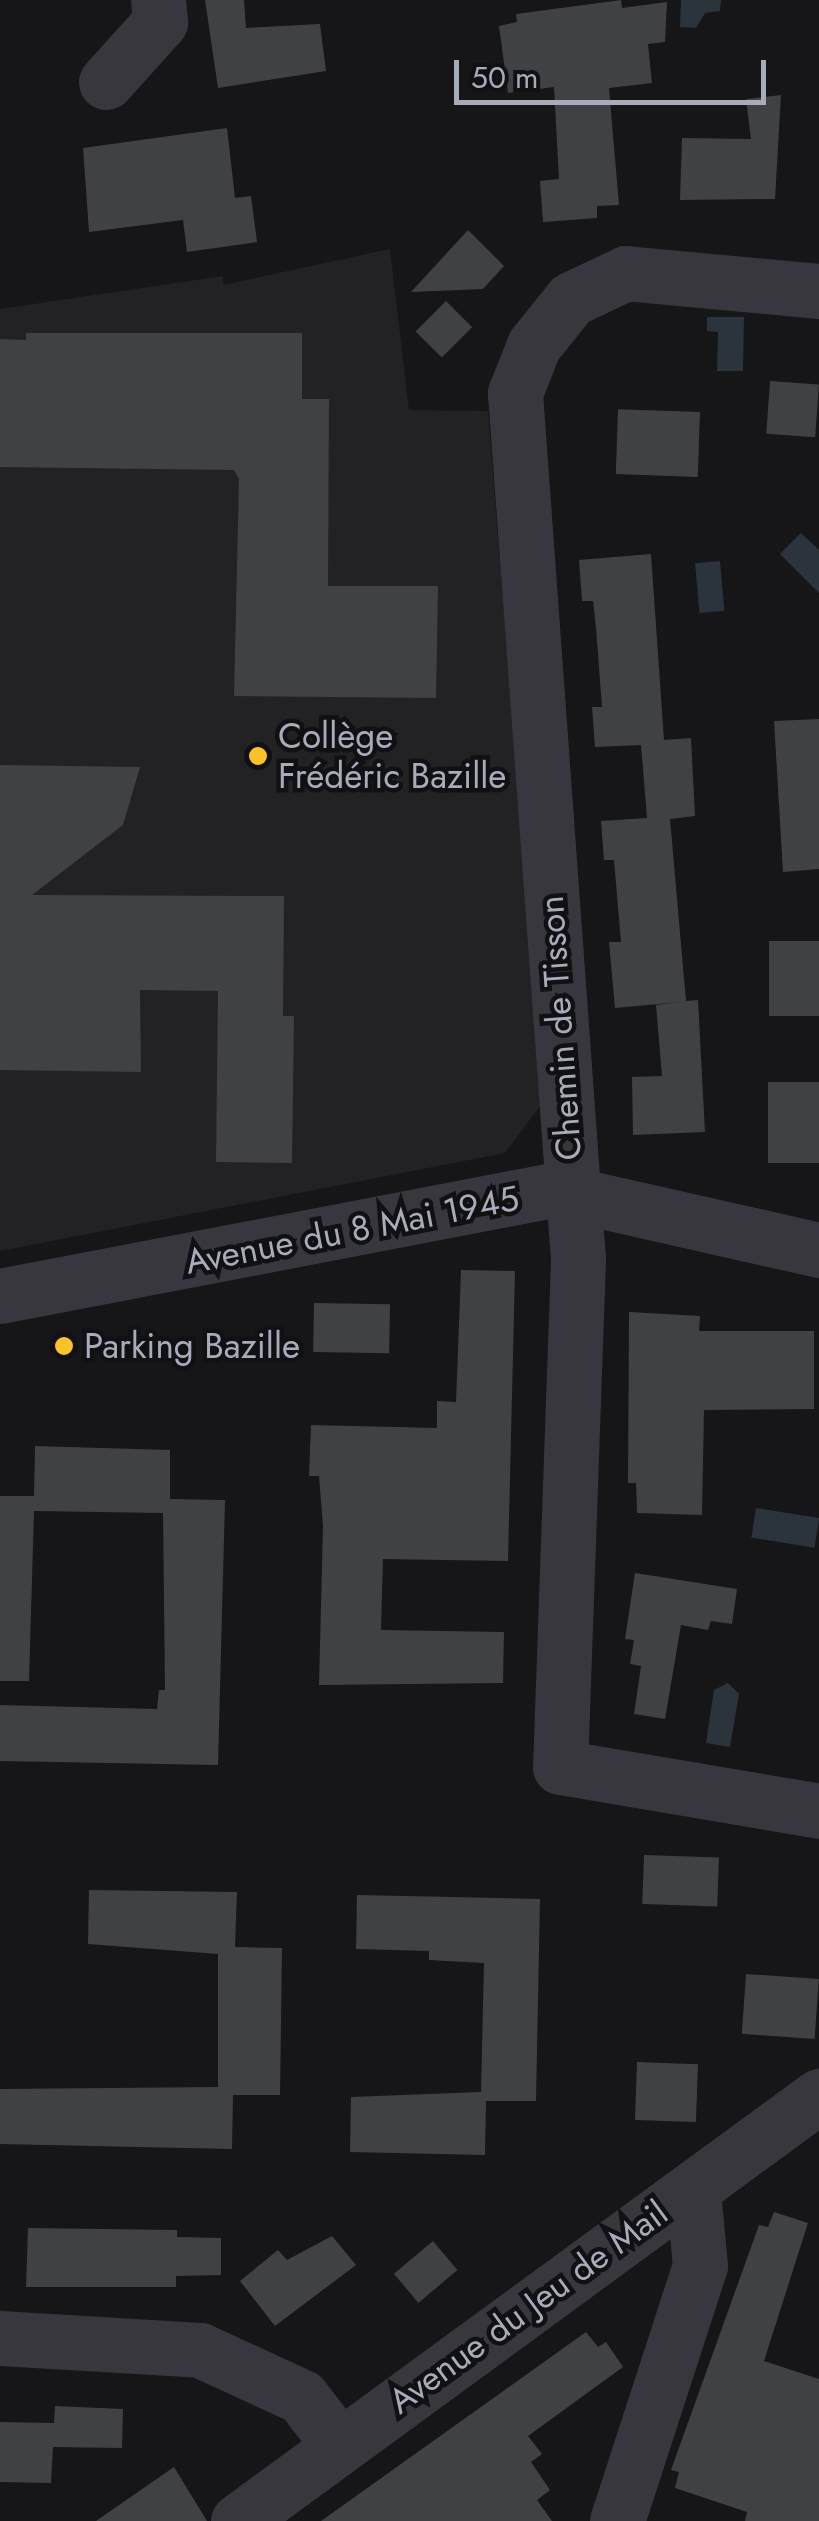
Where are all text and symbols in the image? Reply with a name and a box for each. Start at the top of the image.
scale bar [459,40,772,102]
text: 50 m [471,56,538,99]
place label: Collège Frédéric Bazille [278,715,506,797]
marker: Collège Frédéric Bazille [247,745,269,767]
street label: Chemin de Tisson [530,894,590,1162]
street label: Avenue du 8 Mai 1945 [182,1177,522,1283]
place label: Parking Bazille [84,1325,300,1367]
marker: Parking Bazille [53,1335,75,1357]
street label: Avenue du Jeu de Mail [380,2192,676,2422]

